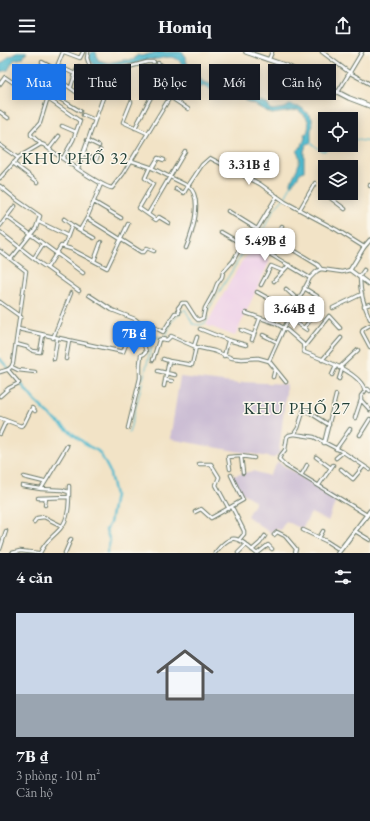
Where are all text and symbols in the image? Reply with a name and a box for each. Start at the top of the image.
icon: menu [16,15,38,37]
text: Homiq [158,15,212,38]
icon: share [332,15,354,37]
chip: Mua [12,64,66,100]
chip: Thuê [74,64,131,100]
chip: Bộ lọc [139,64,201,100]
chip: Mới [209,64,260,100]
chip: Căn hộ [268,64,336,100]
map controls [318,112,358,200]
button: locate [318,112,358,152]
district label: KHU PHỐ 32 [21,147,129,169]
pin: 3.31B ₫ [212,152,286,186]
text: 3.31B ₫ [228,156,270,173]
button: layers [318,160,358,200]
pin: 5.49B ₫ [228,228,302,262]
text: 5.49B ₫ [244,232,286,249]
pin: 3.64B ₫ [257,296,331,330]
text: 3.64B ₫ [273,300,315,317]
pin: 7B ₫ [110,321,158,355]
text: 7B ₫ [122,325,146,342]
district label: KHU PHỐ 27 [243,397,351,419]
text: 4 căn [16,566,53,588]
icon: filters [332,566,354,588]
icon: home [149,639,221,711]
text: 7B ₫ [16,745,48,767]
text: 3 phòng · 101 m² [16,767,100,784]
text: Căn hộ [16,784,53,801]

